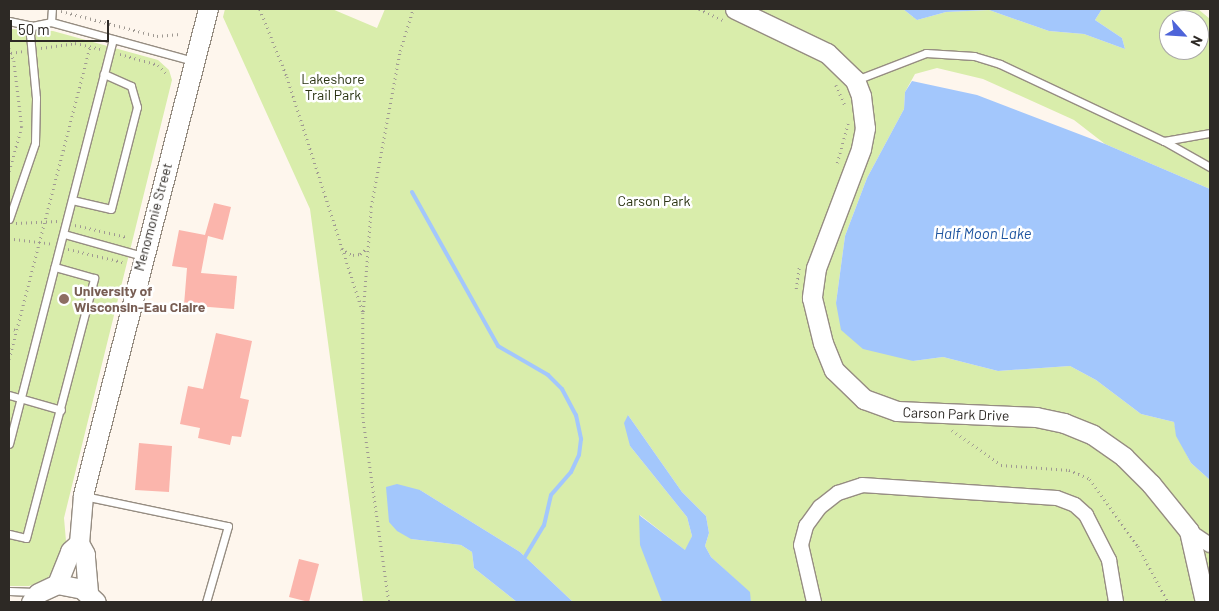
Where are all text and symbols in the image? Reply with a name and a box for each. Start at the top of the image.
scale bar [12,10,111,42]
north arrow [1159,10,1209,60]
text: 50 m [18,20,50,38]
text: N [1187,33,1207,49]
park label: Lakeshore Trail Park [301,71,365,104]
street label: Menomonie Street [130,161,176,273]
park label: Carson Park [618,193,690,209]
water label: Half Moon Lake [935,225,1031,243]
place label: University of Wisconsin-Eau Claire [74,283,205,316]
marker: University of Wisconsin-Eau Claire [58,293,70,305]
street label: Carson Park Drive [902,404,1010,424]

